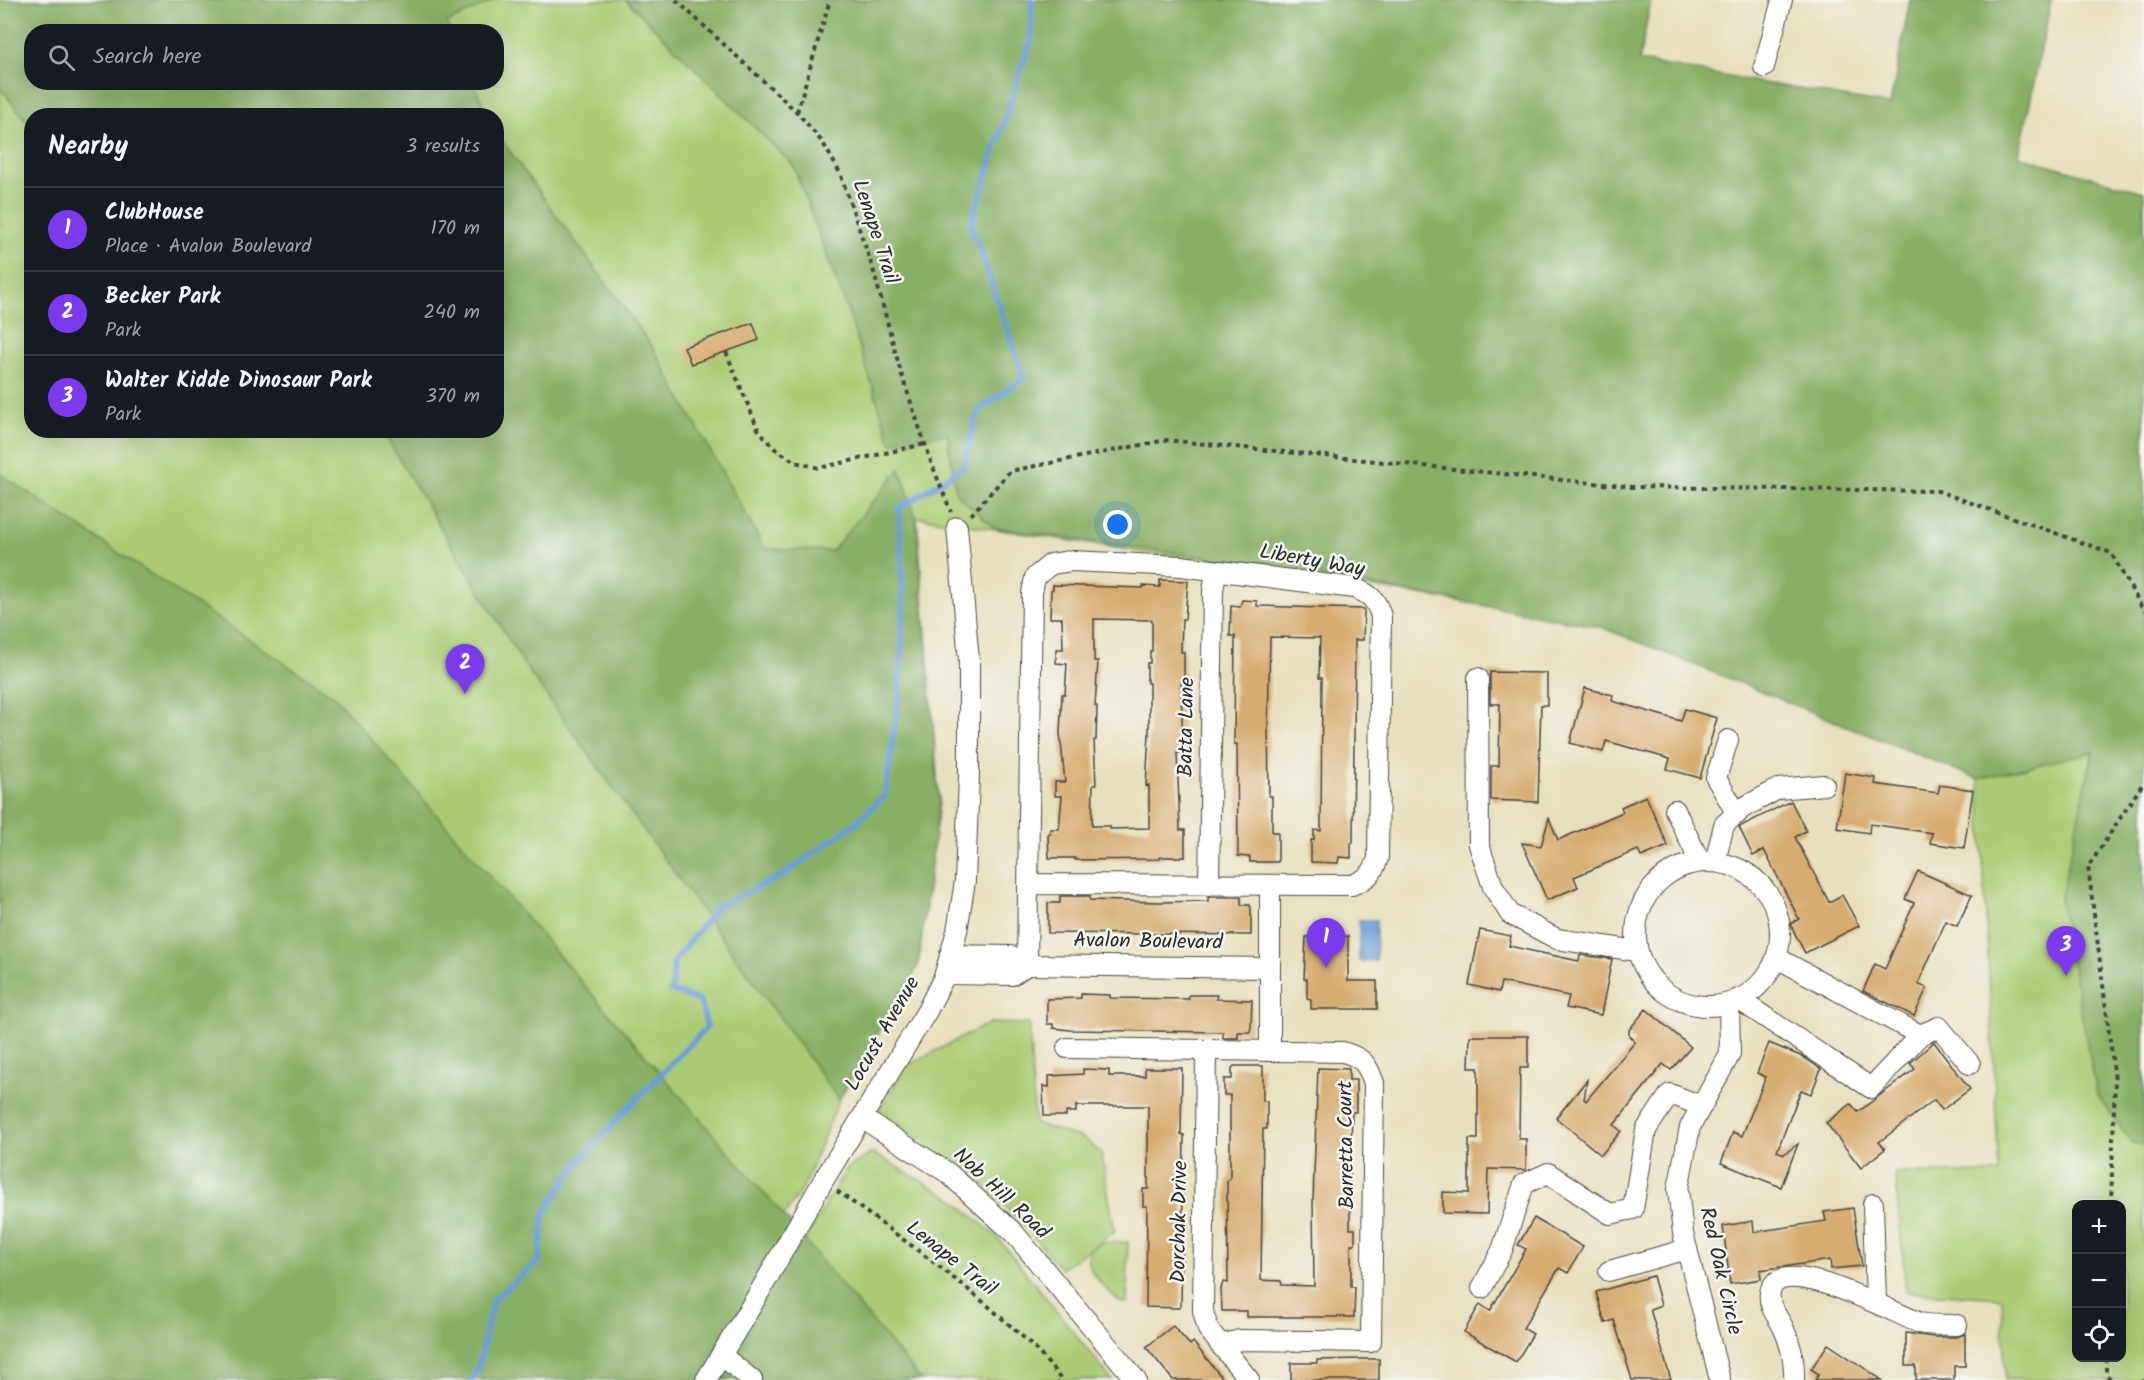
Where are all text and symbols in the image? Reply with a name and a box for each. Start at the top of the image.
search box [24,24,504,90]
text: Search here [93,40,201,75]
icon: search [45,41,78,74]
text: Nearby [48,126,128,168]
text: 3 results [406,131,480,163]
street label: Lenape Trail [843,176,907,288]
text: ClubHouse [105,196,204,231]
text: 1 [64,213,71,245]
text: 170 m [431,213,480,245]
text: Place · Avalon Boulevard [105,231,311,263]
text: Becker Park [105,280,220,315]
text: 2 [62,297,73,329]
text: 240 m [423,297,480,329]
text: Park [105,315,141,347]
text: Walter Kidde Dinosaur Park [105,364,372,399]
text: 3 [62,381,73,413]
text: 370 m [425,381,480,413]
text: Park [105,399,141,431]
your location [1103,510,1132,539]
street label: Liberty Way [1257,536,1367,587]
pin: 2 [446,644,484,694]
street label: Batta Lane [1170,676,1204,777]
pin: 1 [1306,918,1346,968]
street label: Avalon Boulevard [1073,924,1224,960]
pin: 3 [2046,926,2086,976]
street label: Locust Avenue [837,970,929,1098]
street label: Barretta Court [1329,1080,1365,1209]
street label: Nob Hill Road [945,1140,1058,1248]
street label: Dorchak Drive [1162,1160,1198,1284]
map controls [2072,1200,2126,1362]
button: + [2072,1200,2126,1254]
street label: Red Oak Circle [1689,1204,1751,1339]
street label: Lenape Trail [898,1213,1004,1305]
button: − [2072,1254,2126,1308]
button: locate [2072,1308,2126,1362]

